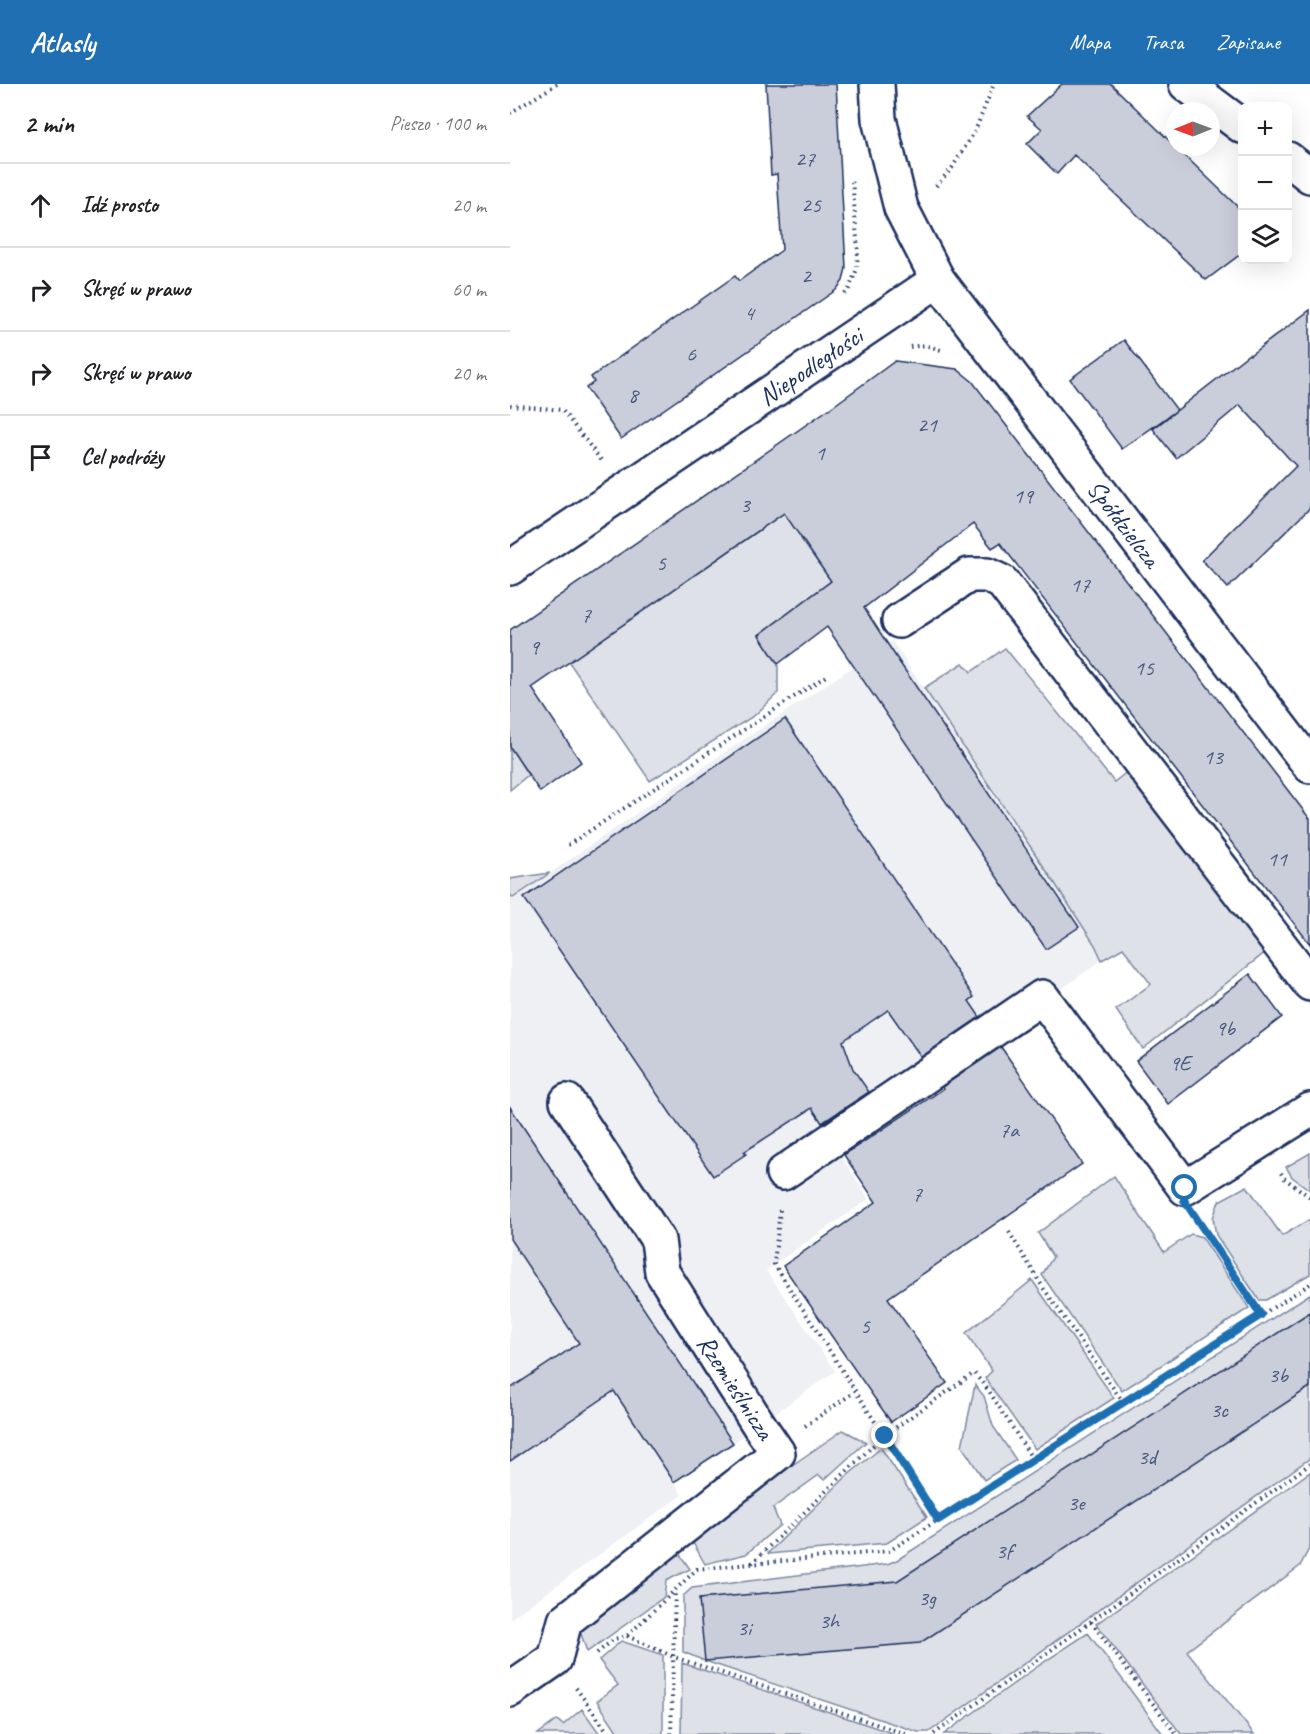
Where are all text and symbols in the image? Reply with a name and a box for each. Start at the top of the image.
text: Atlasly [30,25,95,60]
text: Mapa [1070,29,1110,55]
text: Trasa [1143,29,1183,55]
text: Zapisane [1216,29,1280,55]
north arrow [1166,102,1220,156]
map controls [1238,102,1292,264]
button: + [1238,102,1292,156]
text: 2 min [24,107,74,140]
text: Pieszo · 100 m [390,111,486,136]
house number: 27 [795,145,816,173]
button: − [1238,156,1292,210]
icon: ahead [24,189,57,222]
text: Idź prosto [81,191,158,219]
house number: 25 [801,191,822,219]
text: 20 m [452,193,486,218]
button: layers [1238,210,1292,264]
house number: 2 [801,262,813,290]
icon: right [24,273,57,306]
text: Skręć w prawo [81,275,190,303]
text: 60 m [452,277,486,302]
house number: 4 [744,299,756,327]
street label: Niepodległości [752,318,872,413]
house number: 6 [686,340,697,368]
icon: right [24,357,57,390]
text: Skręć w prawo [81,359,190,387]
text: 20 m [452,361,486,386]
house number: 8 [628,381,640,409]
house number: 21 [917,411,938,439]
house number: 1 [815,439,826,467]
icon: arrive [24,441,57,474]
text: Cel podróży [81,443,164,471]
street label: Spółdzielcza [1080,473,1169,576]
house number: 19 [1013,482,1035,510]
house number: 3 [740,491,752,519]
house number: 5 [656,549,667,577]
house number: 17 [1070,571,1091,599]
house number: 7 [581,601,592,629]
house number: 9 [529,633,541,661]
house number: 15 [1134,654,1155,682]
house number: 13 [1203,743,1225,771]
house number: 11 [1267,845,1288,873]
house number: 9b [1215,1014,1236,1042]
house number: 9E [1169,1049,1194,1077]
house number: 7a [999,1116,1020,1144]
route start [1171,1174,1197,1200]
house number: 7 [912,1180,923,1208]
house number: 5 [860,1312,871,1340]
street label: Rzemieślnicza [689,1329,783,1447]
house number: 3b [1268,1361,1289,1389]
house number: 3c [1210,1396,1229,1424]
route end [871,1422,897,1448]
house number: 3d [1138,1443,1160,1471]
house number: 3e [1067,1489,1086,1517]
house number: 3f [996,1537,1017,1565]
house number: 3g [918,1584,937,1612]
house number: 3h [819,1607,841,1635]
house number: 3i [737,1614,754,1642]

